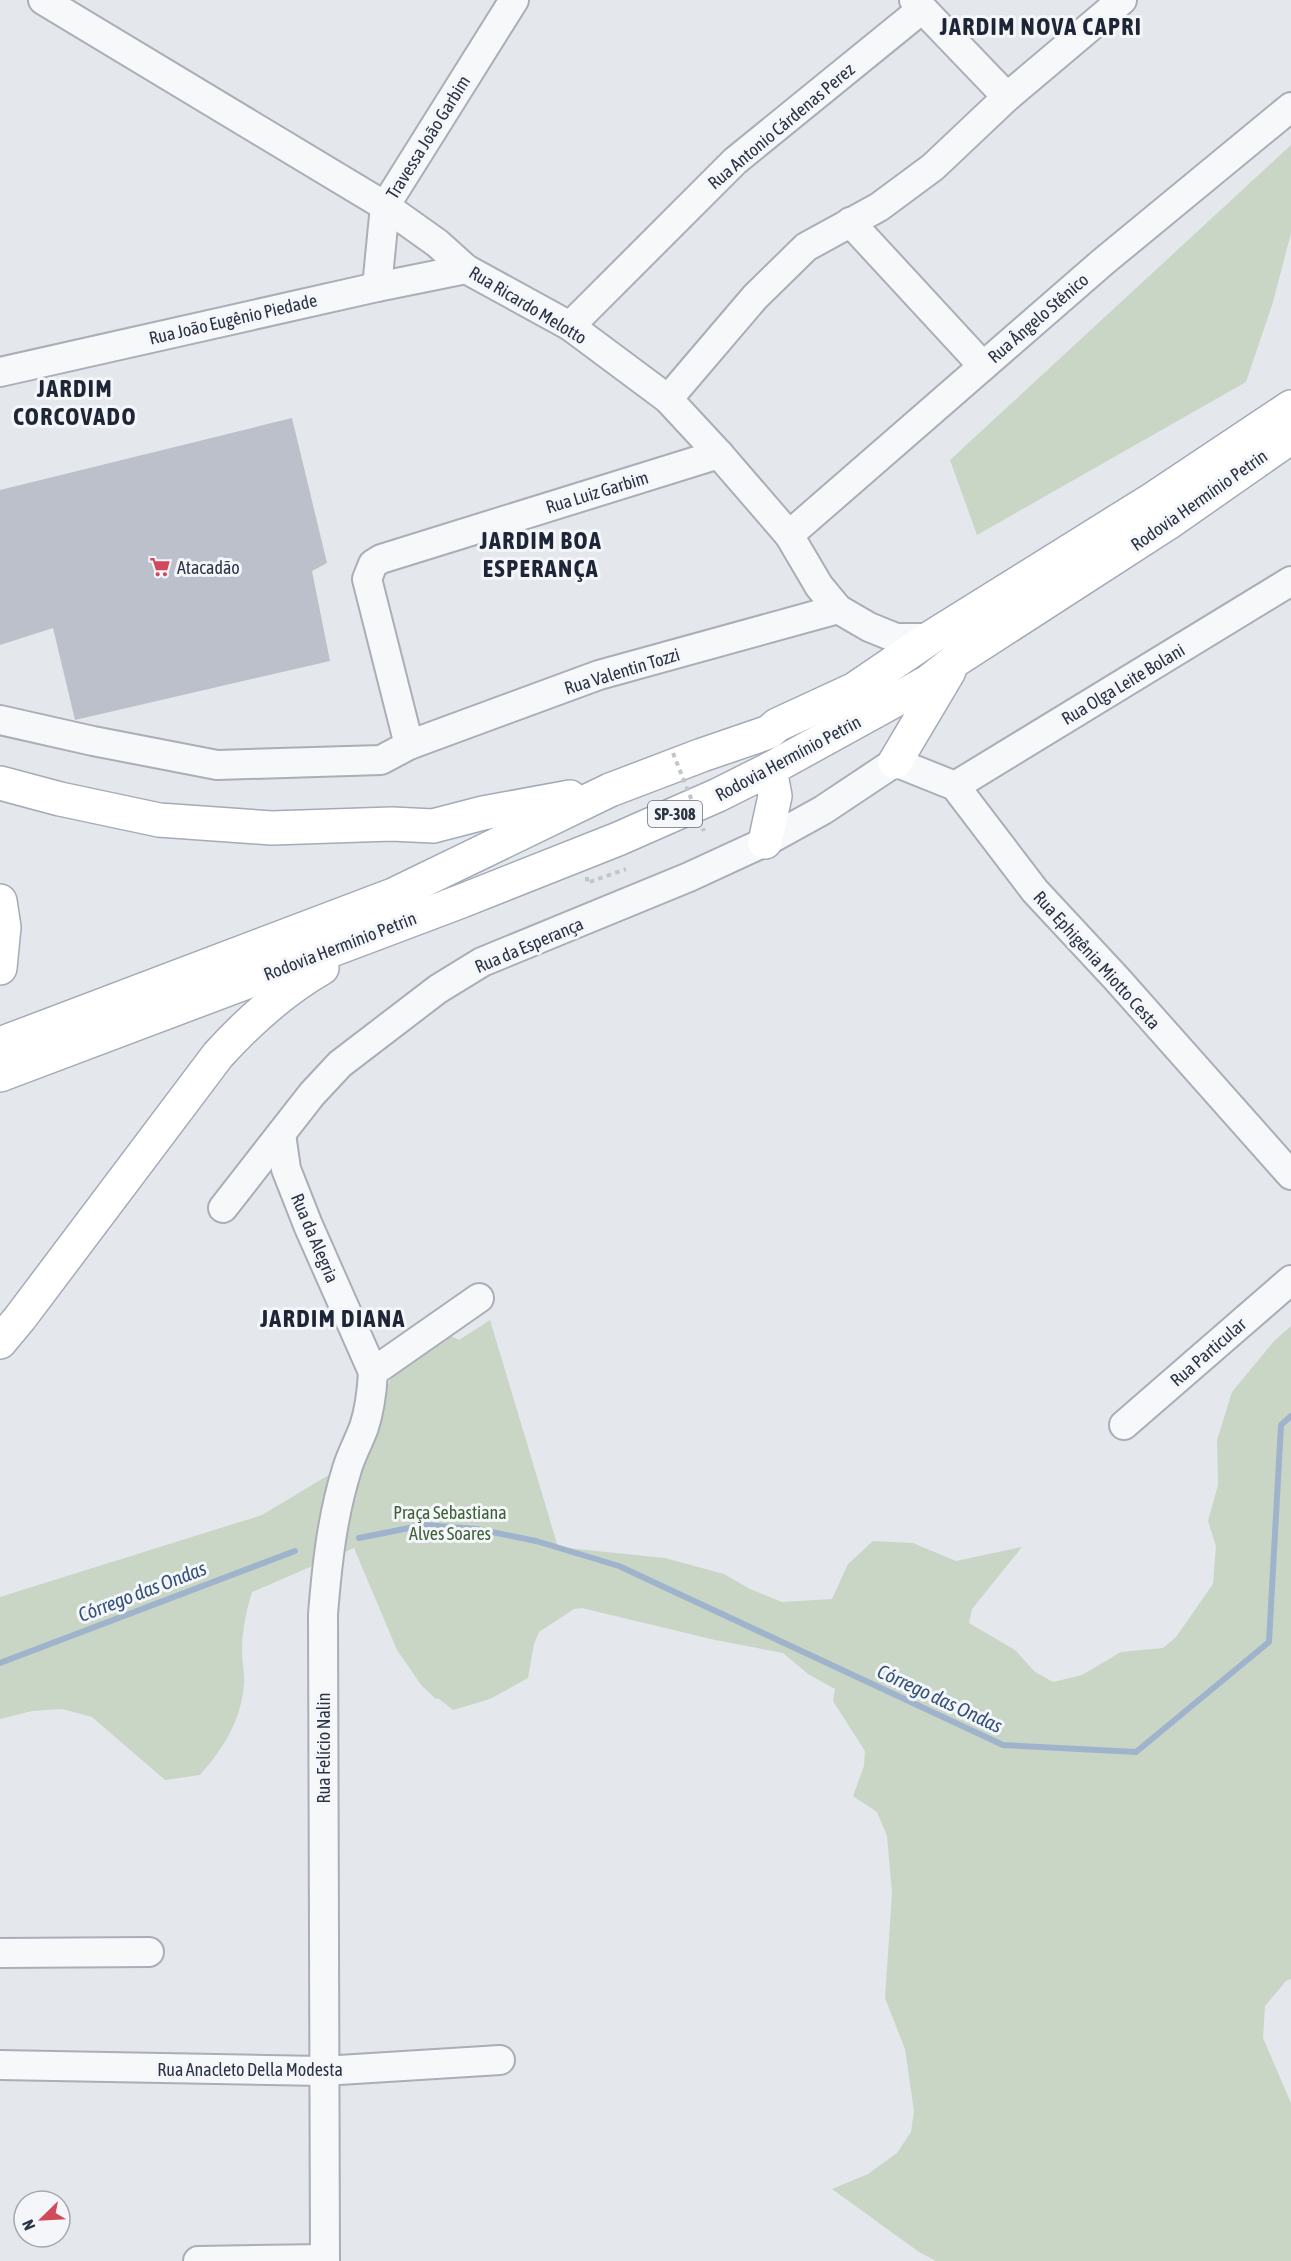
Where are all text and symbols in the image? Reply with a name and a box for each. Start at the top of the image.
district label: JARDIM NOVA CAPRI [939,13,1142,40]
street label: Rua Antonio Cárdenas Perez [704,58,859,193]
street label: Travessa João Garbim [382,71,474,203]
street label: Rua Ricardo Melotto [465,262,591,348]
street label: Rua Ângelo Stênico [984,269,1092,367]
street label: Rua João Eugênio Piedade [147,289,319,349]
district label: JARDIM CORCOVADO [13,375,137,430]
street label: Rodovia Hermínio Petrin [1127,445,1271,555]
street label: Rua Luiz Garbim [543,466,651,518]
district label: JARDIM BOA ESPERANÇA [479,527,602,582]
supermarket icon: Atacadão [148,555,172,579]
place label: Atacadão [177,557,240,578]
street label: Rua Olga Leite Bolani [1058,639,1188,729]
street label: Rua Valentin Tozzi [562,644,682,698]
street label: Rodovia Hermínio Petrin [712,711,864,805]
road number: SP-308 [648,801,702,827]
street label: Rua Ephigênia Miotto Cesta [1029,887,1165,1033]
street label: Rodovia Hermínio Petrin [261,907,419,985]
street label: Rua da Esperança [472,913,586,977]
street label: Rua da Alegria [287,1190,343,1286]
district label: JARDIM DIANA [259,1305,406,1332]
street label: Rua Particular [1166,1313,1251,1391]
park label: Praça Sebastiana Alves Soares [393,1502,507,1544]
water label: Córrego das Ondas [75,1556,209,1626]
water label: Córrego das Ondas [874,1659,1006,1737]
street label: Rua Felício Nalin [313,1693,334,1803]
street label: Rua Anacleto Della Modesta [157,2059,343,2080]
north arrow [12,2189,72,2249]
text: N [18,2217,38,2233]

